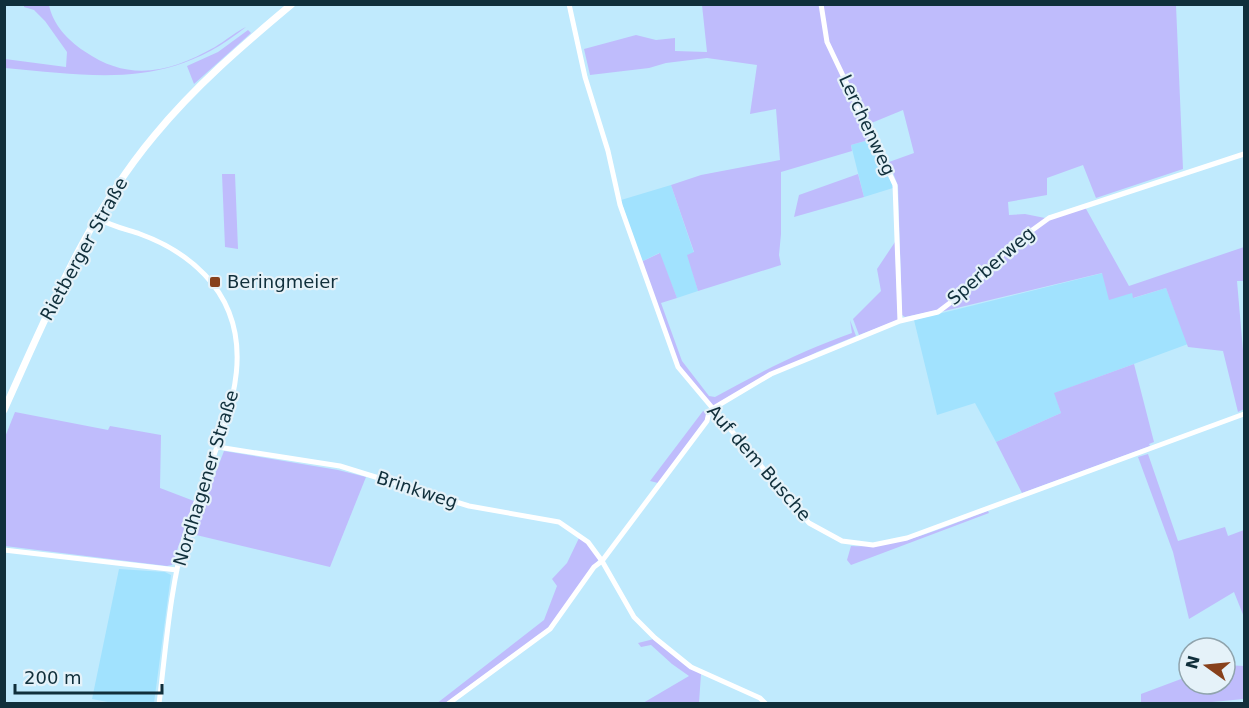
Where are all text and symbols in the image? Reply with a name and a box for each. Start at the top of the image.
street label: Lerchenweg [835,71,900,179]
street label: Rietberger Straße [36,174,132,324]
street label: Sperberweg [943,222,1038,309]
place label: Beringmeier [227,271,338,292]
marker: Beringmeier [208,275,222,289]
street label: Nordhagener Straße [169,387,242,568]
street label: Auf dem Busche [703,400,816,525]
street label: Brinkweg [374,467,460,512]
north arrow [1177,636,1237,696]
text: N [1182,653,1204,671]
scale bar [15,657,162,695]
text: 200 m [24,667,82,688]

